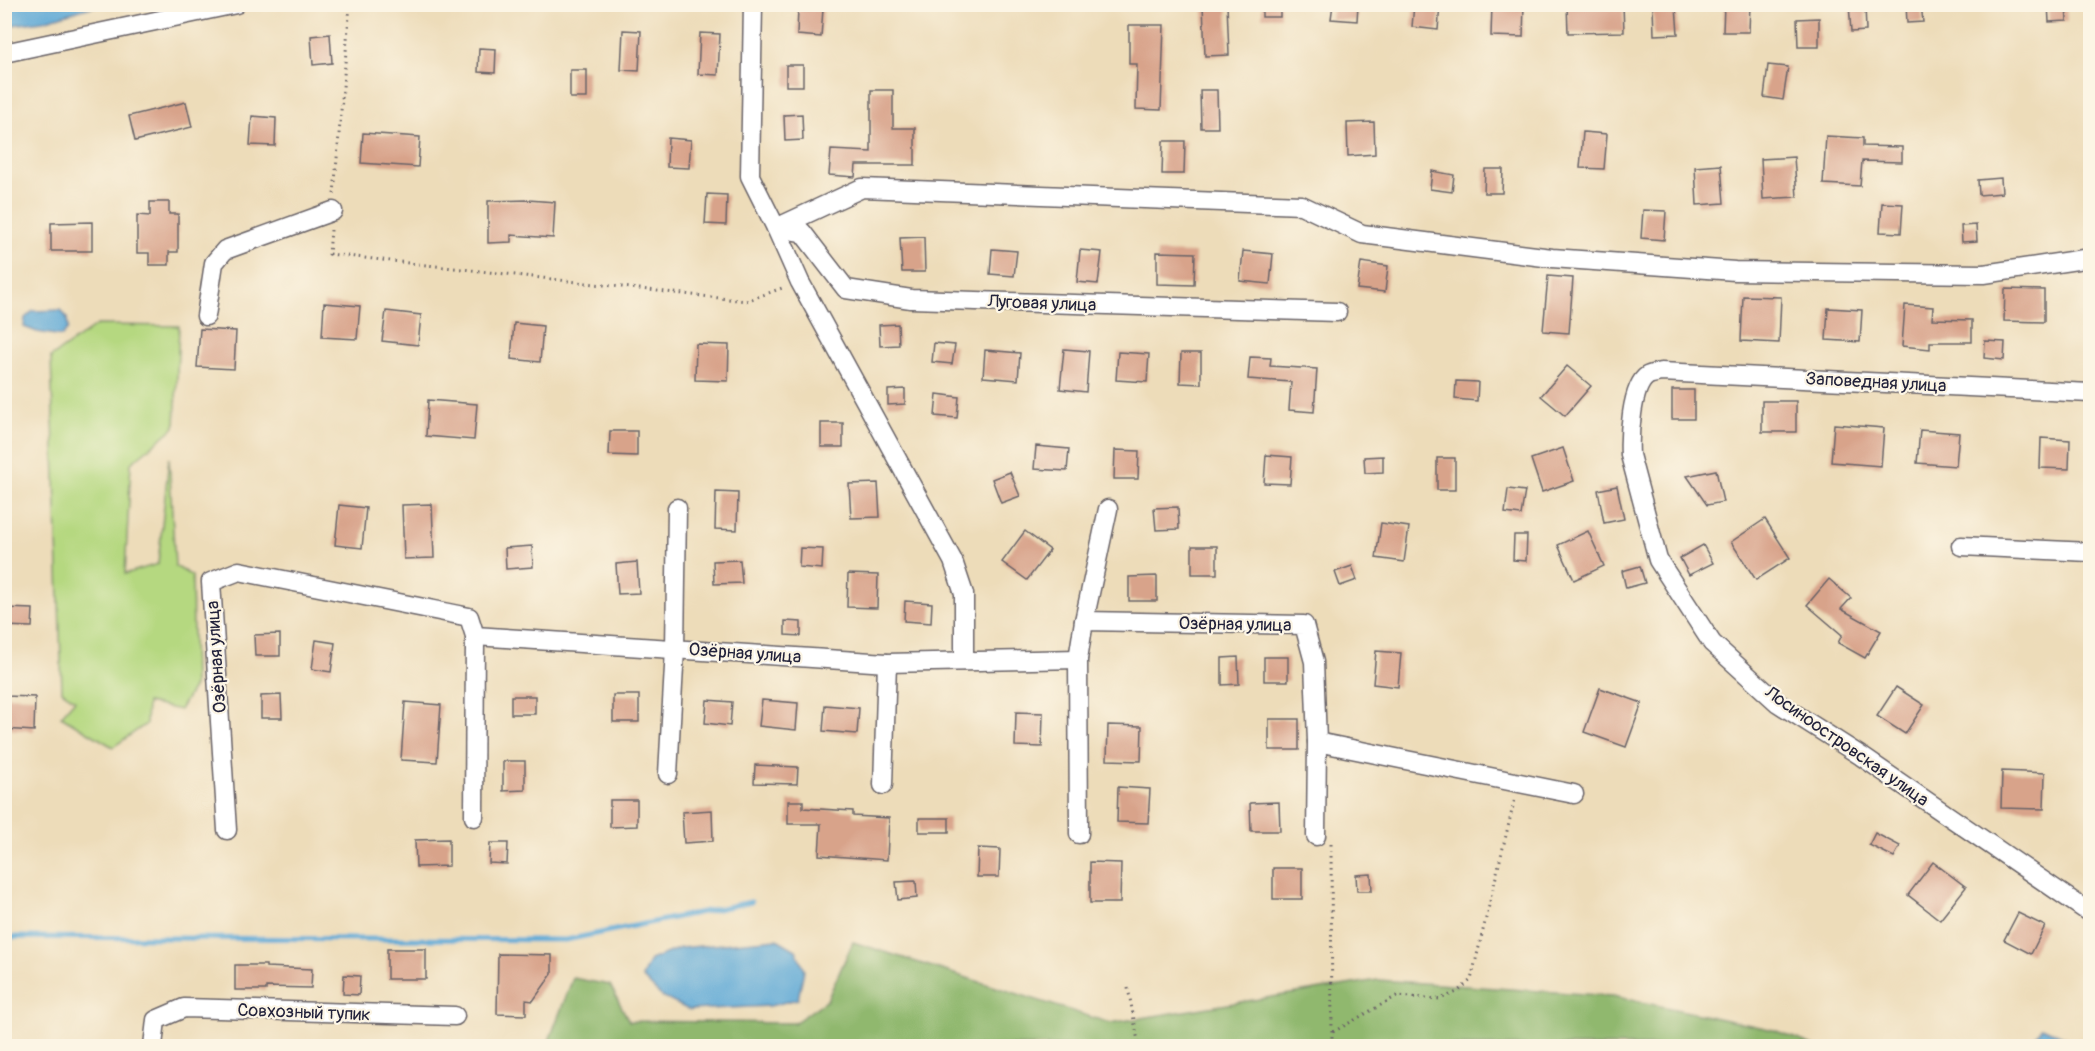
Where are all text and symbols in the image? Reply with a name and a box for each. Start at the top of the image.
street label: Луговая улица [986,290,1097,317]
street label: Заповедная улица [1805,367,1947,398]
street label: Озёрная улица [201,600,232,714]
street label: Озёрная улица [1178,612,1292,637]
street label: Озёрная улица [688,638,802,669]
street label: Лосиноостровская улица [1760,681,1933,812]
street label: Совхозный тупик [237,999,371,1026]

